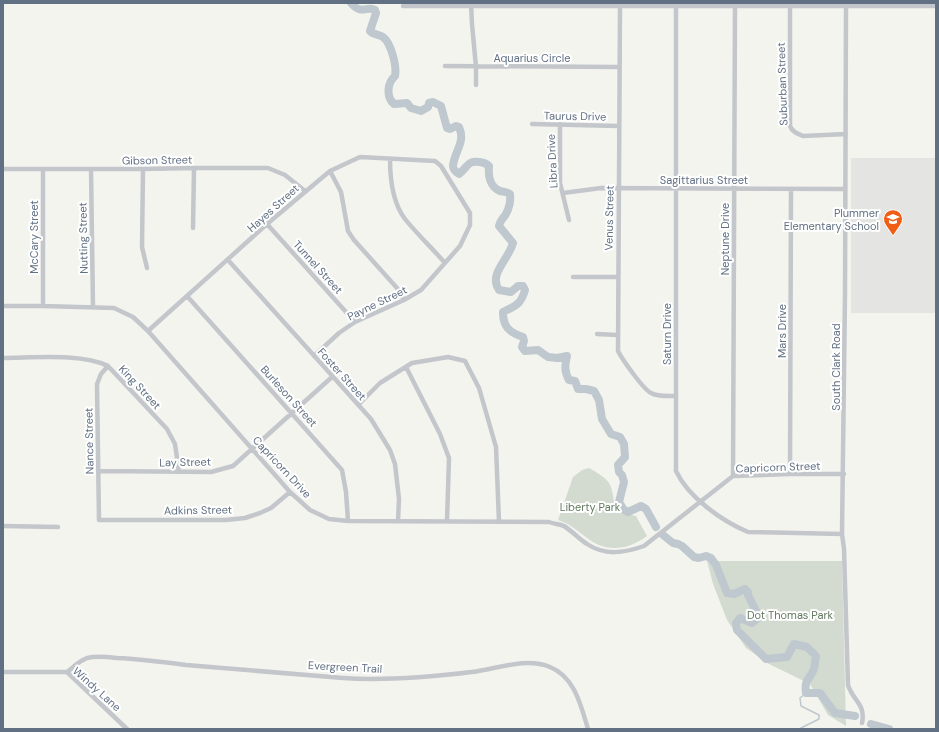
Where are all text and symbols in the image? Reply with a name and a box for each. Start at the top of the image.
street label: Suburban Street [774,42,790,126]
street label: Aquarius Circle [493,51,571,65]
street label: Taurus Drive [544,108,606,124]
street label: Libra Drive [544,133,560,189]
street label: Gibson Street [122,152,192,168]
street label: Sagittarius Street [660,173,748,187]
street label: Hayes Street [244,181,302,235]
street label: Venus Street [601,185,617,251]
street label: McCary Street [27,200,41,274]
street label: Nutting Street [75,202,91,274]
street label: Neptune Drive [718,203,732,275]
place label: Plummer Elementary School [784,206,879,233]
school or university icon: Plummer Elementary School [882,208,904,236]
street label: Tunnel Street [290,237,346,297]
street label: Payne Street [345,283,409,323]
street label: Saturn Drive [660,303,674,365]
street label: Mars Drive [775,304,789,358]
street label: South Clark Road [829,323,843,411]
street label: Foster Street [315,345,369,403]
street label: King Street [116,362,164,412]
street label: Burleson Street [258,362,320,430]
street label: Nance Street [81,408,97,474]
street label: Capricorn Drive [250,433,314,501]
street label: Lay Street [159,455,211,469]
street label: Capricorn Street [735,459,821,475]
park label: Liberty Park [560,500,621,514]
street label: Adkins Street [164,502,232,518]
park label: Dot Thomas Park [747,608,833,622]
street label: Evergreen Trail [308,658,382,676]
street label: Windy Lane [70,664,124,714]

